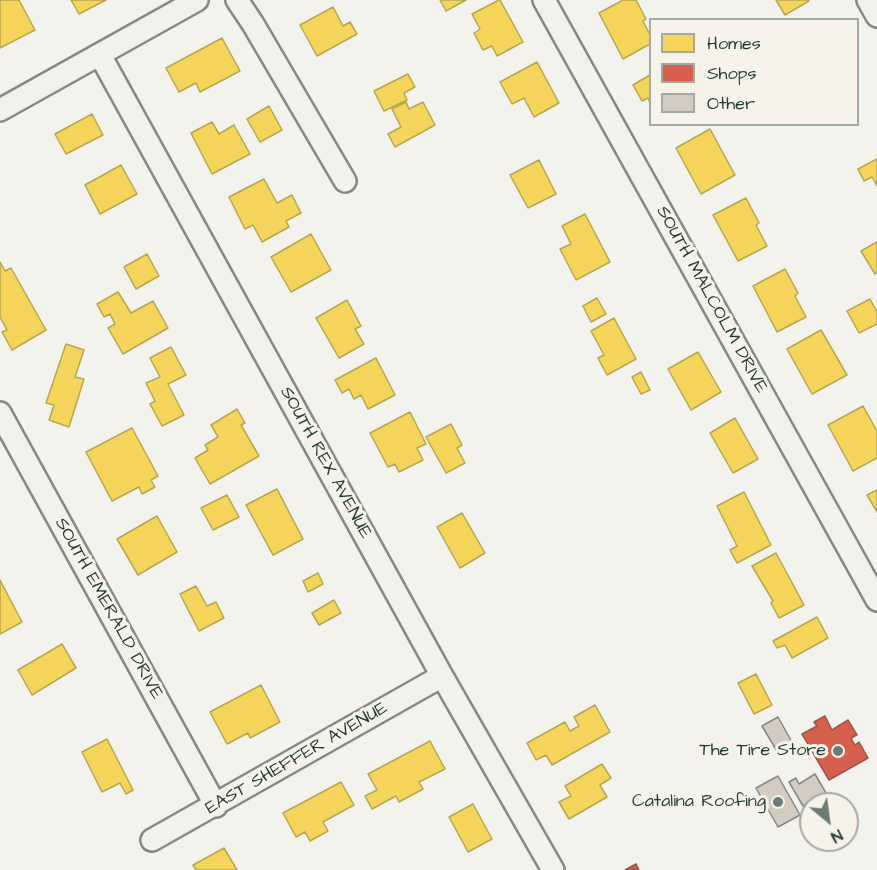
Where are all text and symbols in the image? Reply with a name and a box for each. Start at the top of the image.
legend [649,18,859,126]
text: Homes [707,31,761,56]
text: Shops [707,61,757,86]
text: Other [707,91,755,116]
street label: SOUTH MALCOLM DRIVE [651,203,771,397]
street label: SOUTH REX AVENUE [274,383,376,543]
street label: SOUTH EMERALD DRIVE [49,515,167,703]
street label: EAST SHEFFER AVENUE [202,698,392,820]
place label: The Tire Store [699,740,826,762]
marker: The Tire Store [831,744,845,758]
place label: Catalina Roofing [632,791,766,813]
north arrow [799,792,859,852]
marker: Catalina Roofing [771,795,785,809]
text: N [827,824,846,848]

